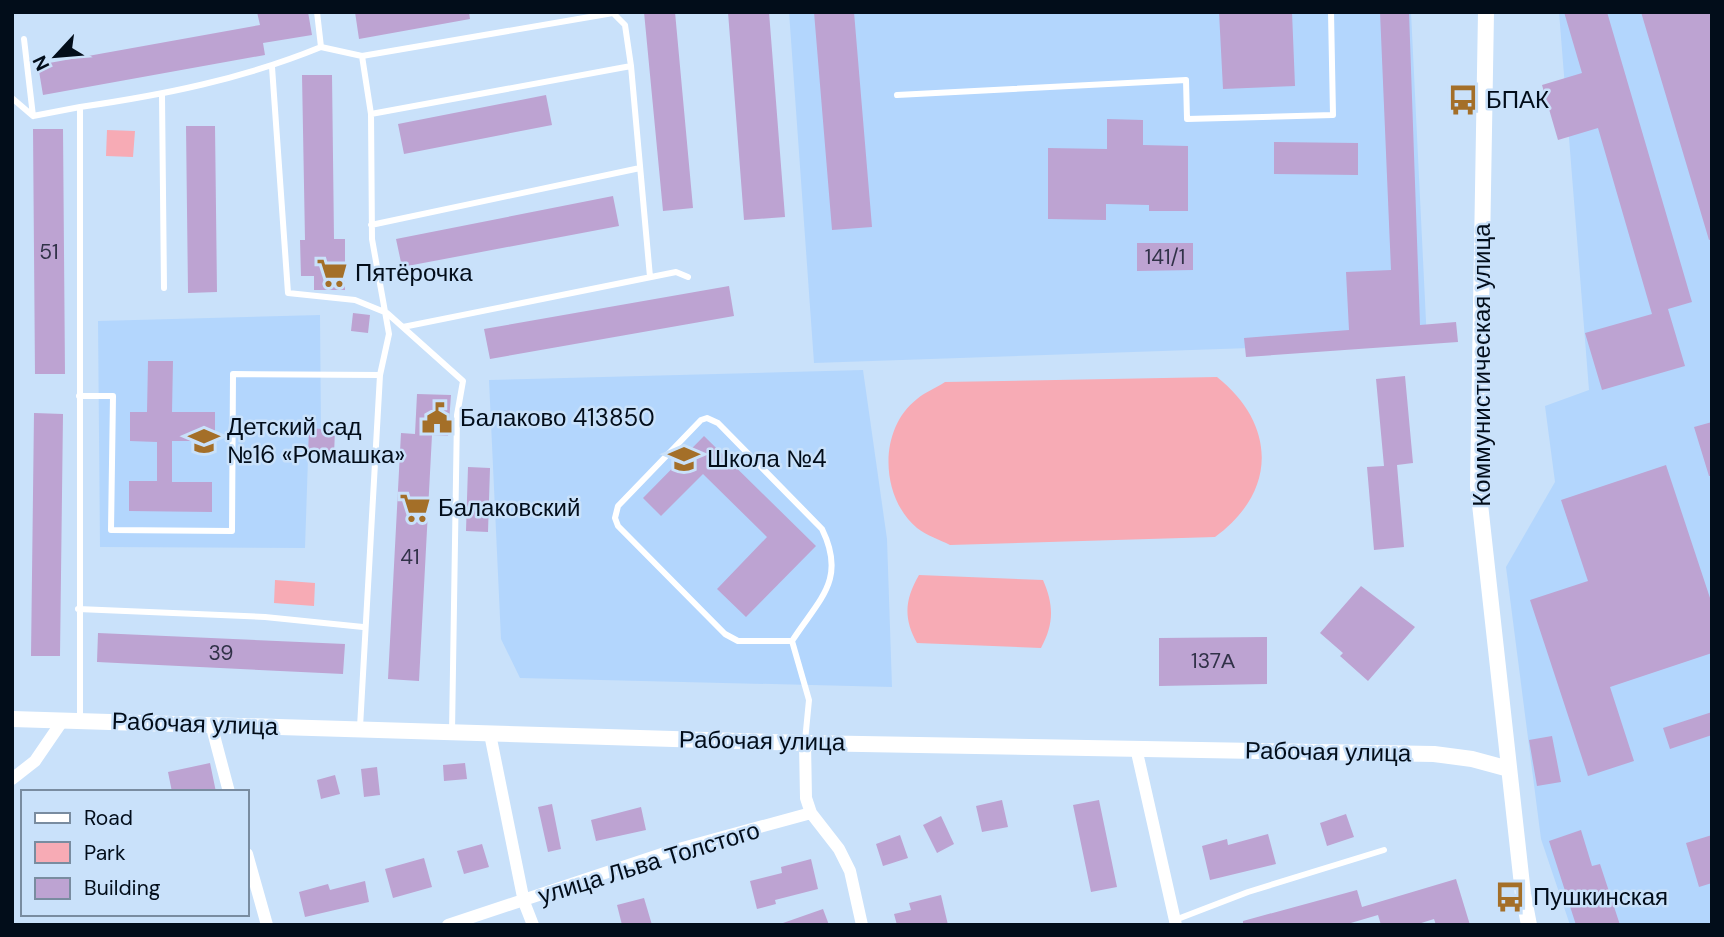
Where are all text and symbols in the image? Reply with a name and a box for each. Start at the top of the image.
north arrow [21,21,91,91]
text: N [27,52,55,75]
bus stop icon: БПАК [1446,83,1480,117]
place label: БПАК [1486,84,1549,115]
street label: Коммунистическая улица [1466,223,1497,507]
house number: 51 [39,238,59,266]
house number: 141/1 [1145,243,1185,271]
supermarket icon: Пятёрочка [315,256,349,290]
place label: Пятёрочка [355,257,473,288]
public building icon: Балаково 413850 [420,401,454,435]
place label: Балаково 413850 [460,402,655,433]
place label: Детский сад №16 «Ромашка» [227,411,405,470]
school or university icon: Детский сад №16 «Ромашка» [187,424,221,458]
school or university icon: Школа №4 [667,442,701,476]
place label: Школа №4 [707,443,827,474]
supermarket icon: Балаковский [398,491,432,525]
place label: Балаковский [438,492,580,523]
house number: 41 [400,543,420,571]
house number: 39 [209,639,234,667]
house number: 137А [1191,647,1235,675]
street label: Рабочая улица [111,705,279,742]
street label: Рабочая улица [679,724,846,757]
street label: Рабочая улица [1245,735,1412,768]
legend [21,790,248,916]
text: Road [84,804,133,832]
street label: улица Льва Толстого [534,814,763,911]
text: Park [84,839,126,867]
text: Building [84,874,161,902]
bus stop icon: Пушкинская [1493,880,1527,914]
place label: Пушкинская [1533,881,1668,912]

